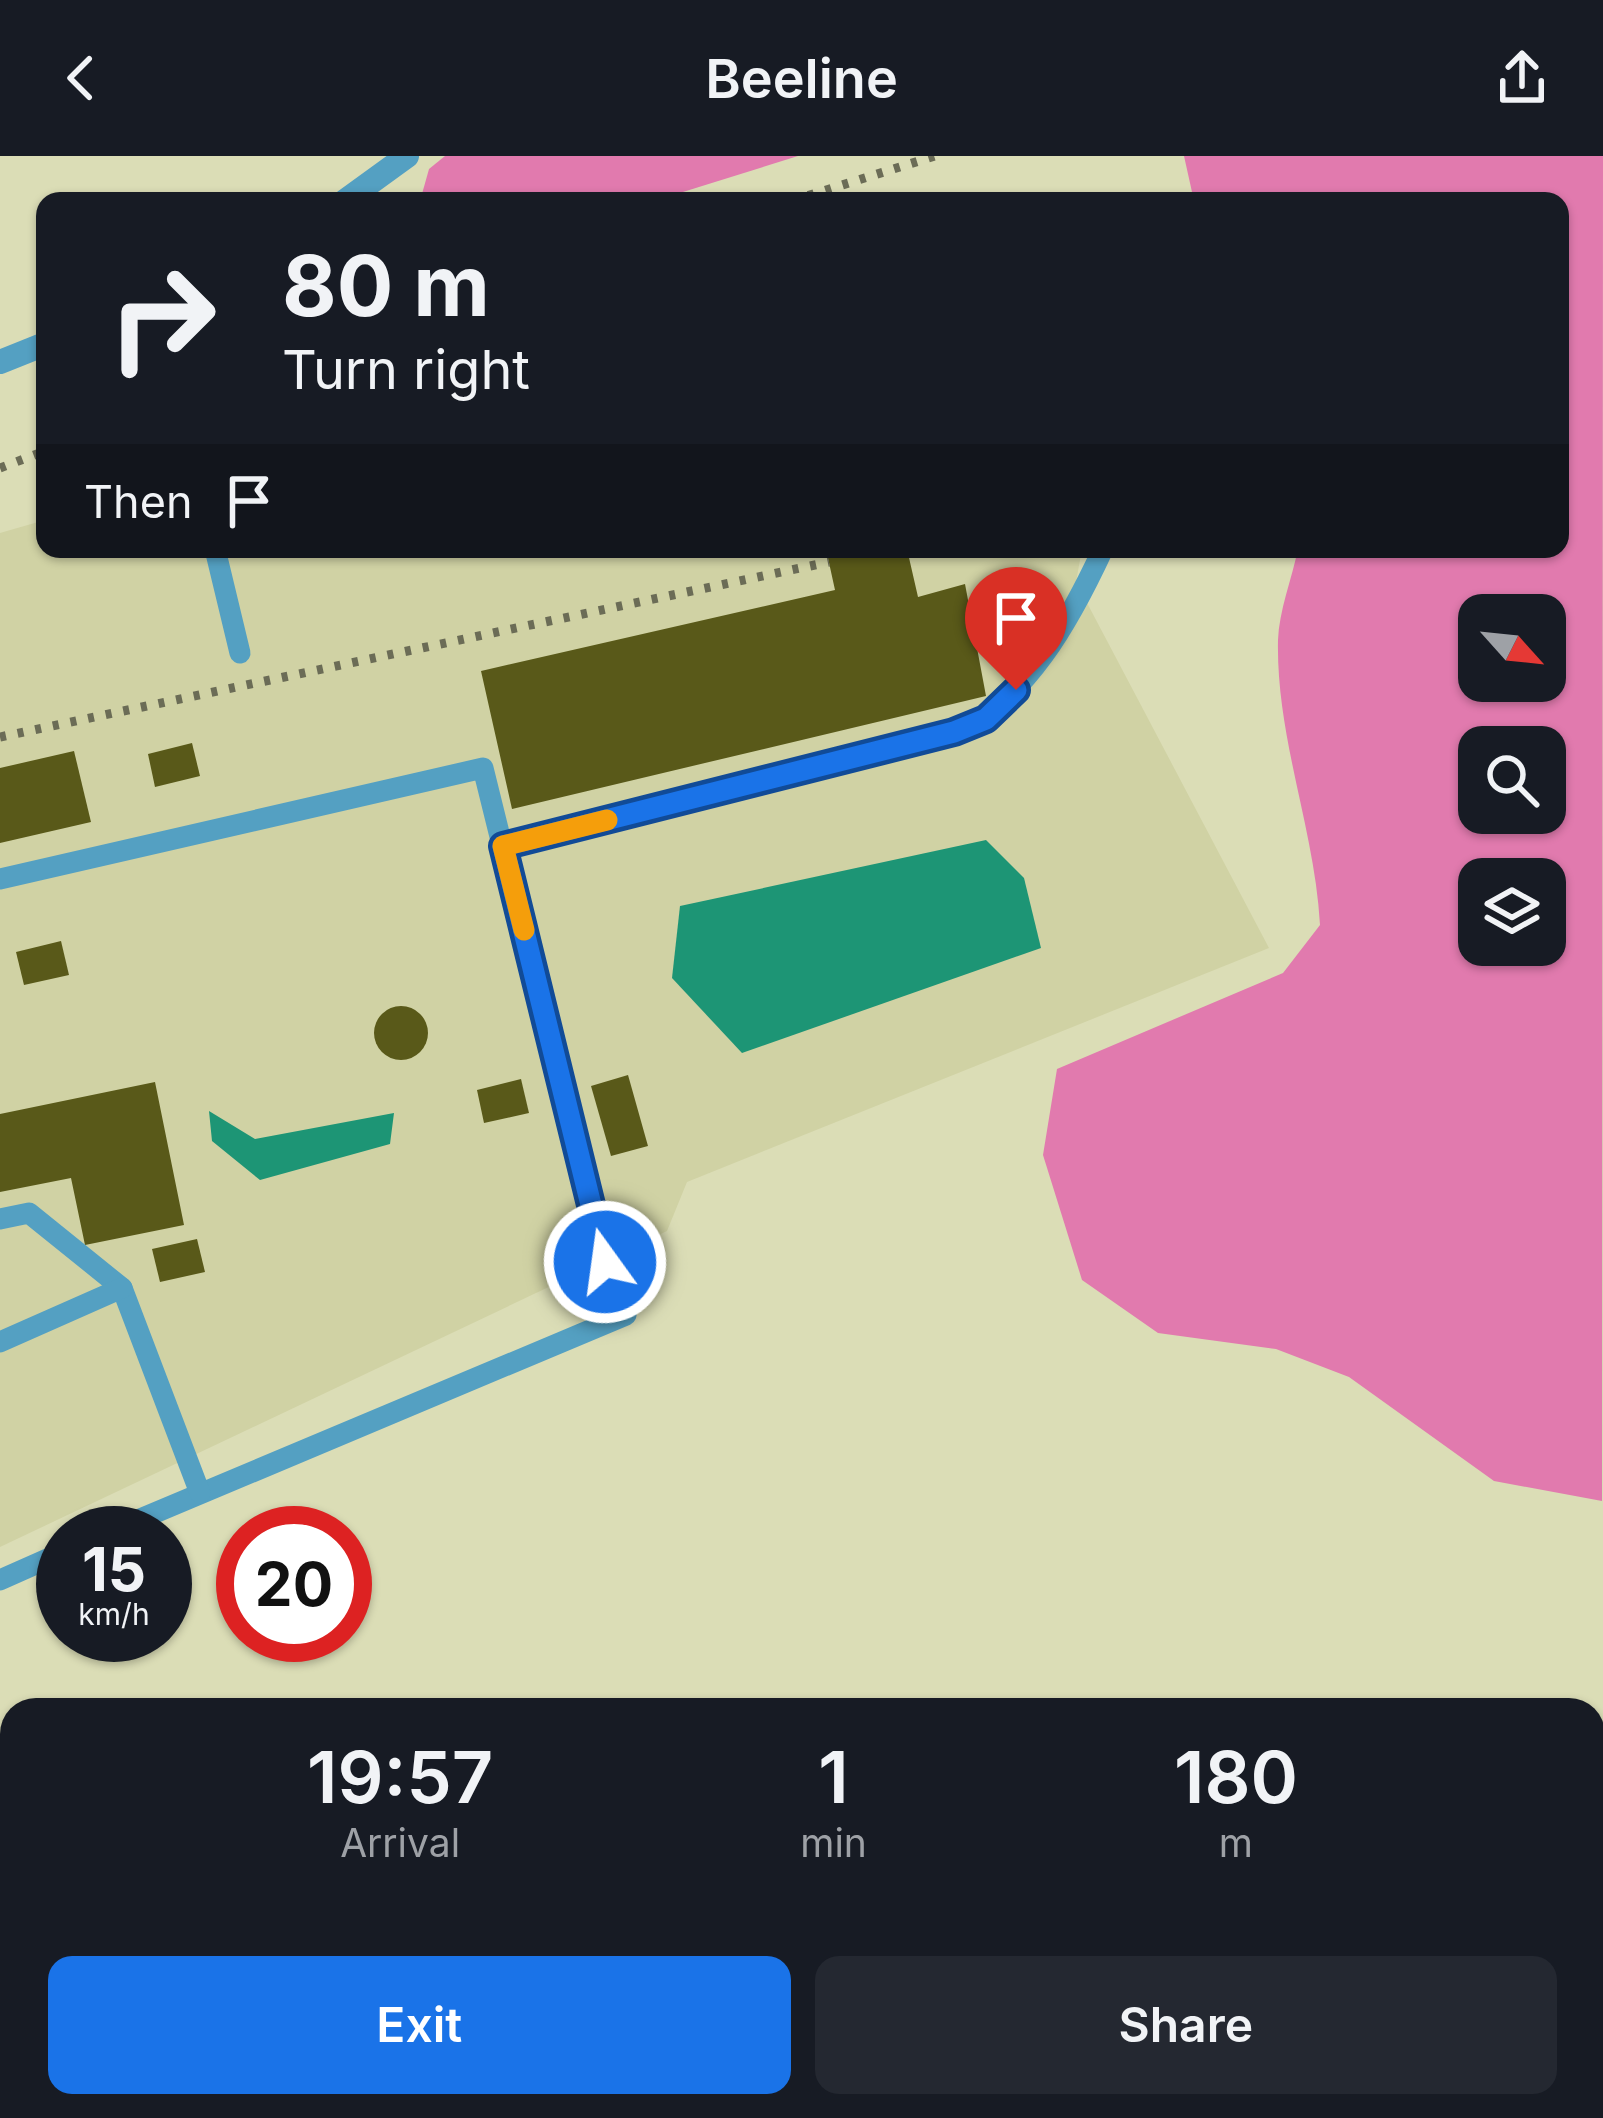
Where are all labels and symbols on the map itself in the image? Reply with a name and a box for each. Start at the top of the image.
pin [965,567,1067,690]
north arrow [1458,594,1566,702]
position arrow [542,1199,668,1325]
speed limit sign: 20 [216,1506,372,1662]

